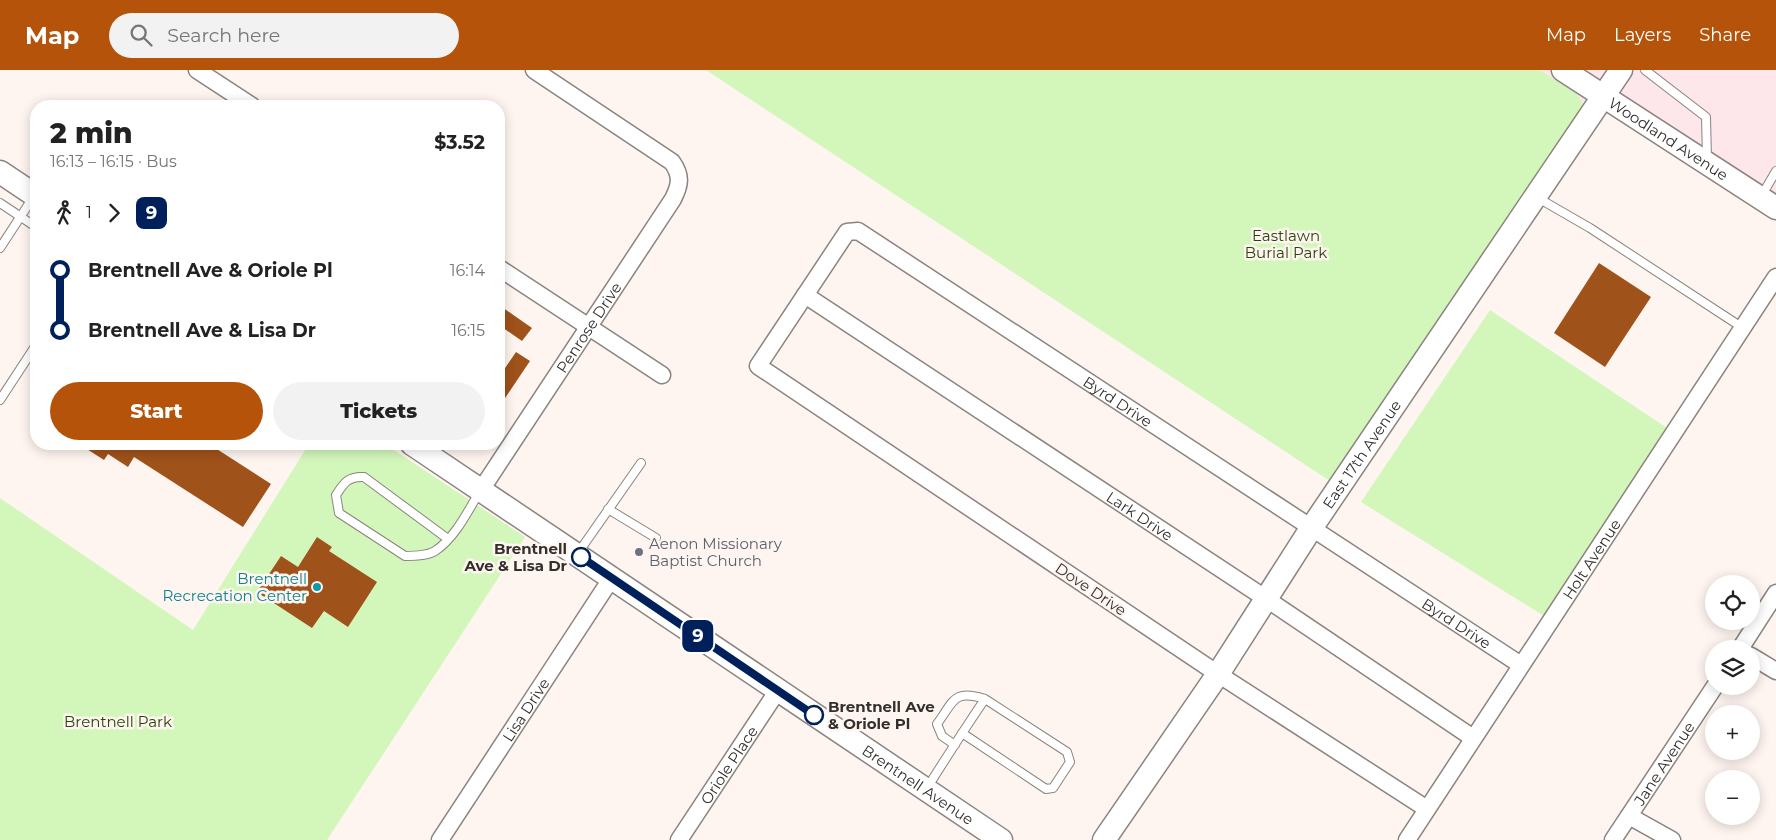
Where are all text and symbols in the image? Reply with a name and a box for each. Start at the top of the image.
search box [109,13,459,58]
text: Map [25,21,79,50]
icon: search [127,21,155,49]
text: Search here [167,24,280,47]
text: Map [1546,24,1586,46]
text: Layers [1614,24,1671,46]
text: Share [1699,24,1751,46]
street label: Woodland Avenue [1605,93,1732,184]
text: 2 min [50,116,132,150]
text: $3.52 [434,131,485,154]
text: 16:13 – 16:15 · Bus [50,152,177,171]
icon: walk [50,199,78,227]
icon: forward [100,199,128,227]
text: 9 [146,202,157,224]
text: 1 [86,203,92,222]
park label: Eastlawn Burial Park [1245,226,1327,262]
text: Brentnell Ave & Oriole Pl [88,259,333,282]
text: 16:14 [450,261,485,280]
street label: Penrose Drive [552,278,625,376]
text: Brentnell Ave & Lisa Dr [88,319,316,342]
text: 16:15 [451,321,485,340]
street label: Byrd Drive [1080,372,1156,431]
button: Start [50,382,263,440]
button: Tickets [273,382,485,440]
street label: East 17th Avenue [1318,396,1405,512]
street label: Lark Drive [1103,487,1177,544]
street label: Holt Avenue [1558,515,1624,603]
place label: Aenon Missionary Baptist Church [649,534,783,570]
place label: Brentnell Ave & Lisa Dr [463,539,568,575]
marker: Aenon Missionary Baptist Church [633,546,645,558]
marker: Brentnell Ave & Lisa Dr [571,547,591,567]
street label: Dove Drive [1052,558,1130,620]
place label: Brentnell Recrecation Center [162,569,307,605]
map controls [1705,575,1760,825]
button: locate [1705,575,1760,630]
marker: Brentnell Recrecation Center [311,581,323,593]
street label: Byrd Drive [1419,593,1495,652]
line badge: 9 [682,620,714,652]
text: 9 [692,625,704,647]
button: layers [1705,640,1760,695]
street label: Lisa Drive [498,674,553,745]
place label: Brentnell Ave & Oriole Pl [828,697,935,733]
marker: Brentnell Ave & Oriole Pl [804,705,824,725]
button: + [1705,705,1760,760]
park label: Brentnell Park [64,712,172,731]
street label: Jane Avenue [1629,718,1698,809]
street label: Oriole Place [696,722,761,808]
street label: Brentnell Avenue [859,740,978,829]
button: − [1705,770,1760,825]

